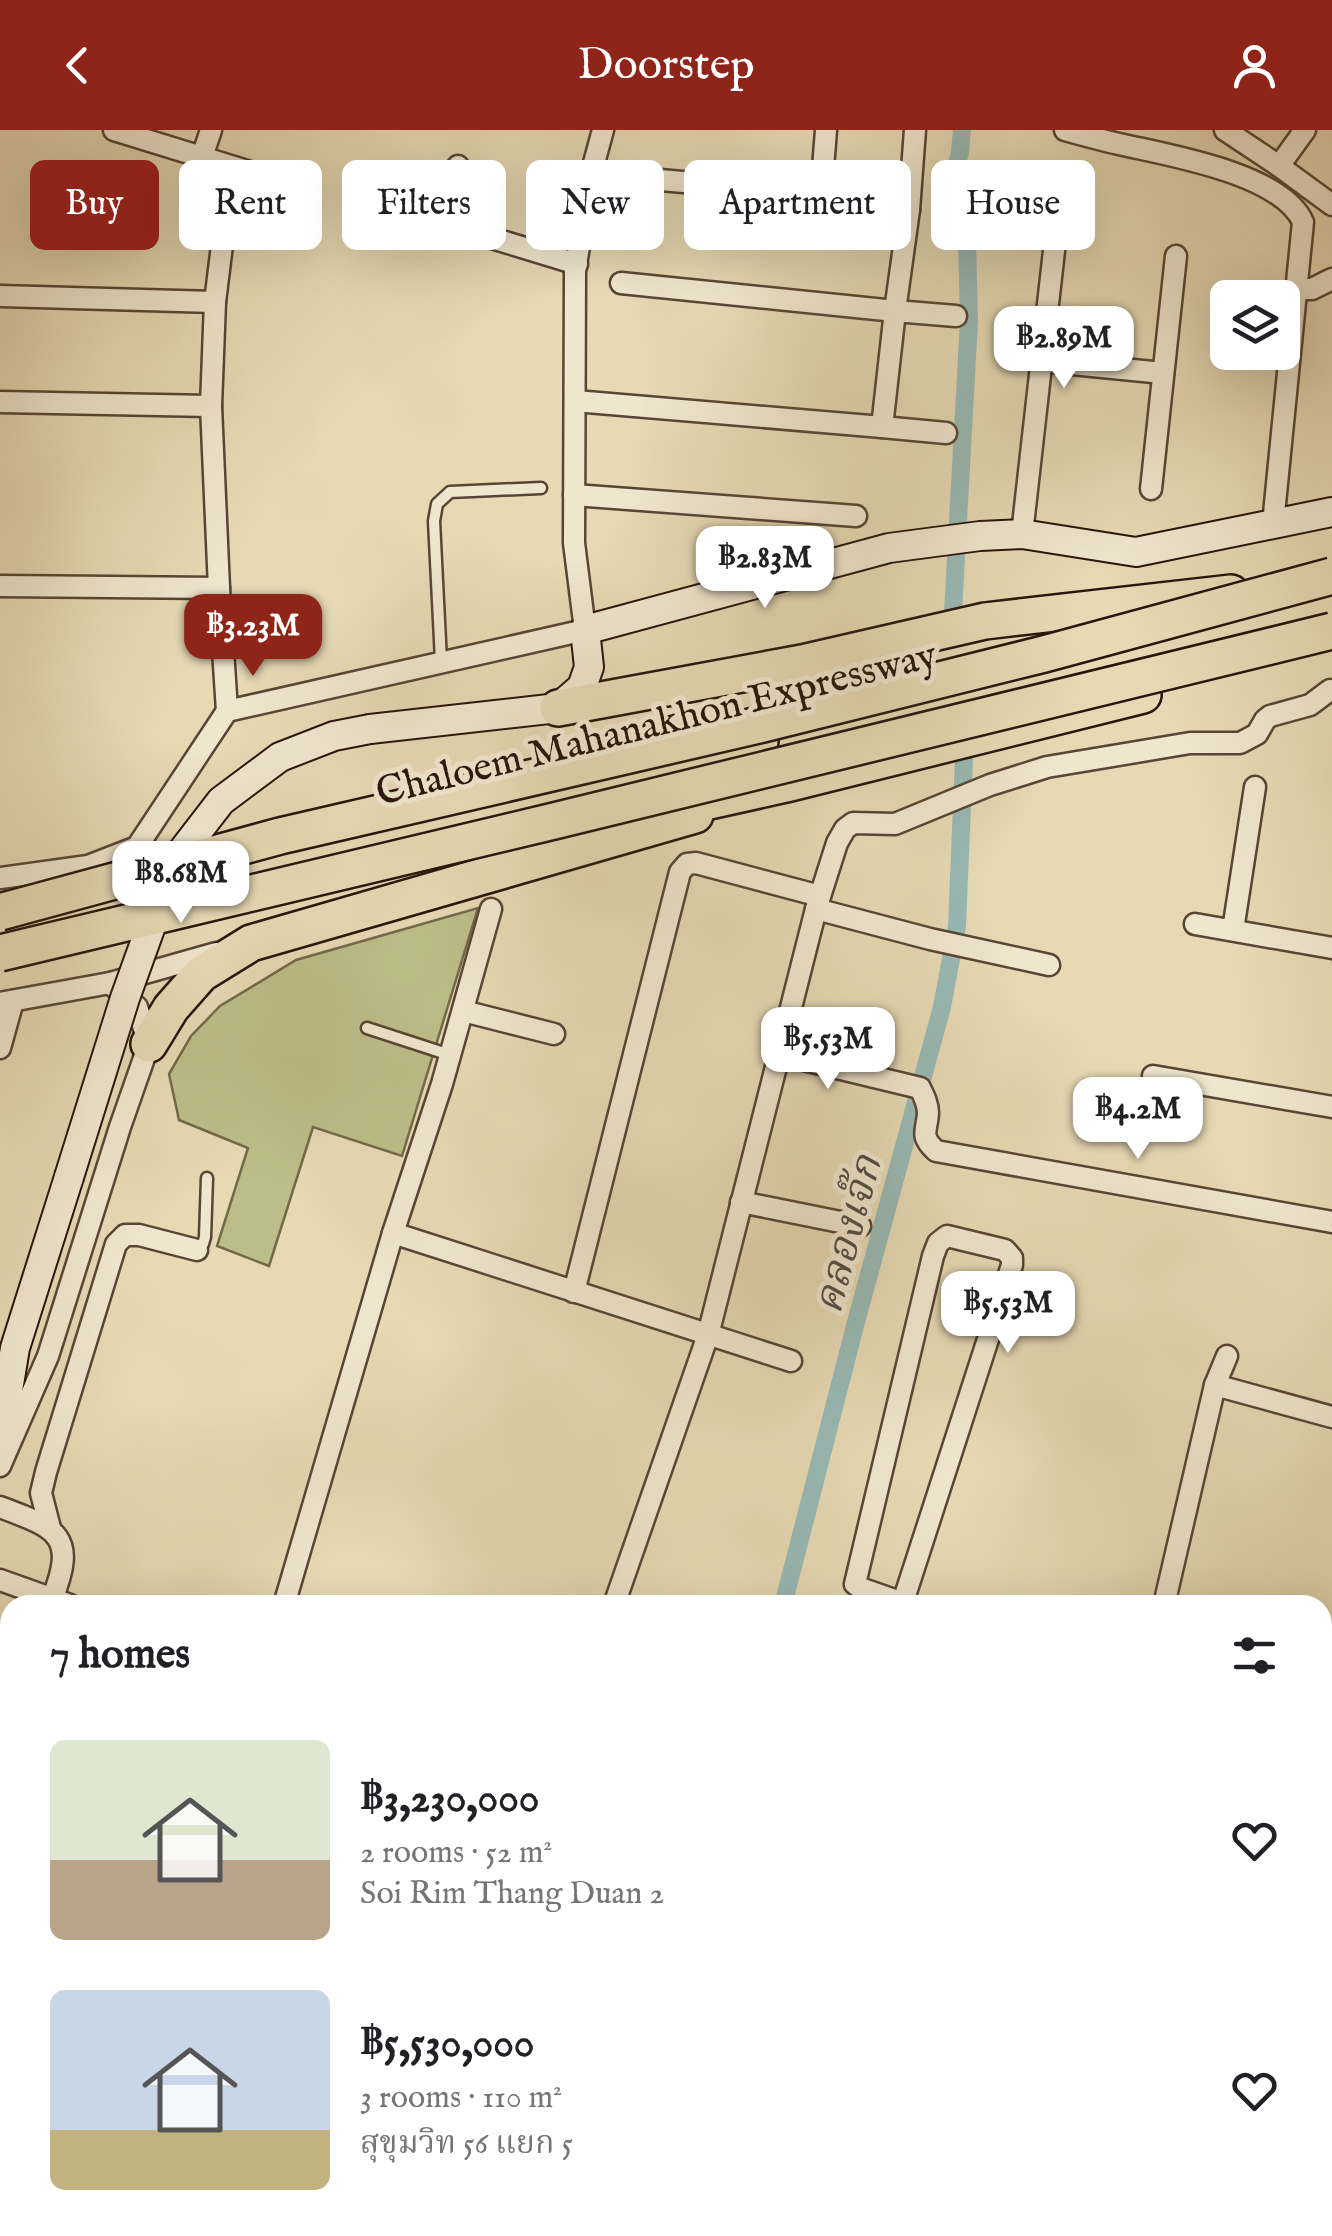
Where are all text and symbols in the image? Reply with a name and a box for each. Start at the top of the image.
text: Doorstep [577,37,755,94]
icon: back [50,38,105,93]
icon: person [1227,38,1282,93]
chip: Buy [30,160,159,250]
chip: Rent [179,160,322,250]
chip: Filters [342,160,506,250]
chip: New [526,160,664,250]
chip: Apartment [684,160,911,250]
chip: House [931,160,1095,250]
map controls [1210,280,1300,370]
button: layers [1210,280,1300,370]
pin: ฿2.89M [983,306,1145,391]
text: ฿2.89M [1016,318,1112,359]
pin: ฿2.83M [684,526,846,611]
text: ฿2.83M [718,538,812,579]
pin: ฿3.23M [172,594,334,679]
text: ฿3.23M [206,606,300,647]
street label: Chaloem Mahanakhon Expressway [371,631,943,820]
pin: ฿8.68M [100,841,262,926]
text: ฿8.68M [134,853,228,894]
pin: ฿5.53M [747,1007,909,1092]
text: ฿5.53M [783,1019,873,1060]
pin: ฿4.2M [1068,1077,1208,1162]
text: ฿4.2M [1095,1089,1181,1130]
water label: คลองเจ๊ก [803,1149,896,1320]
pin: ฿5.53M [927,1271,1089,1356]
text: ฿5.53M [963,1283,1053,1324]
icon: filters [1227,1628,1282,1683]
text: 7 homes [50,1629,190,1682]
text: ฿3,230,000 [360,1773,539,1826]
icon: home [130,1780,250,1900]
icon: heart [1227,1813,1282,1868]
text: 2 rooms · 52 m² [360,1833,552,1874]
text: Soi Rim Thang Duan 2 [360,1874,664,1915]
text: ฿5,530,000 [360,2018,534,2071]
icon: home [130,2030,250,2150]
icon: heart [1227,2063,1282,2118]
text: 3 rooms · 110 m² [360,2078,562,2119]
text: สุขุมวิท 56 แยก 5 [360,2124,573,2165]

